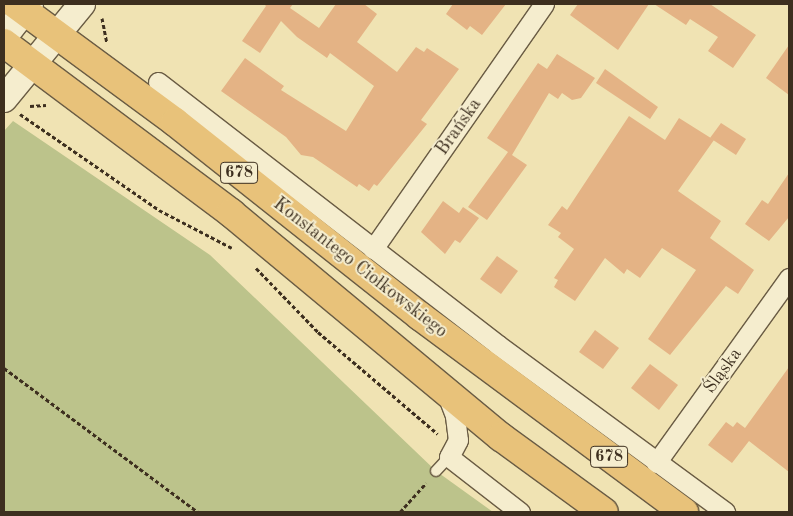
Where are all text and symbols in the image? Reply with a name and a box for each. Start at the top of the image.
street label: Brańska [432,94,486,160]
road number: 678 [219,160,259,187]
street label: Konstantego Ciołkowskiego [269,193,451,343]
street label: Śląska [699,344,747,398]
road number: 678 [589,444,629,471]

